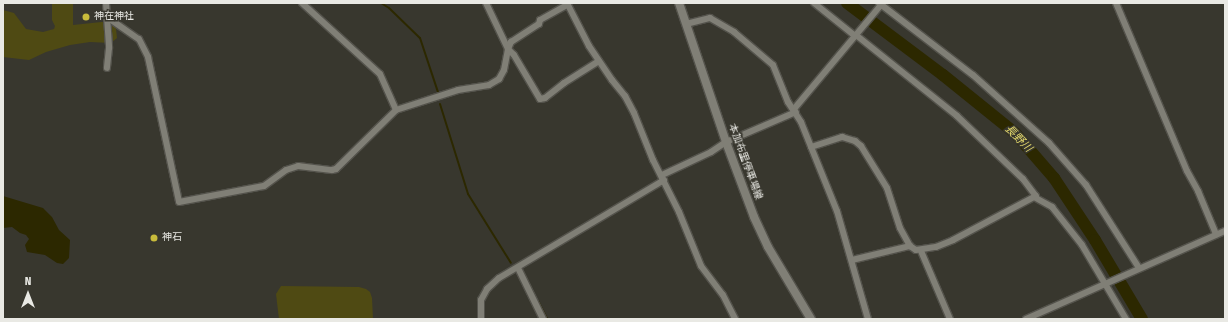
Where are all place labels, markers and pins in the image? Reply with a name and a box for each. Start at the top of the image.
place label: 神在神社 [94,11,134,23]
marker: 神在神社 [81,12,91,22]
place label: 神石 [162,232,182,244]
marker: 神石 [149,233,159,243]

